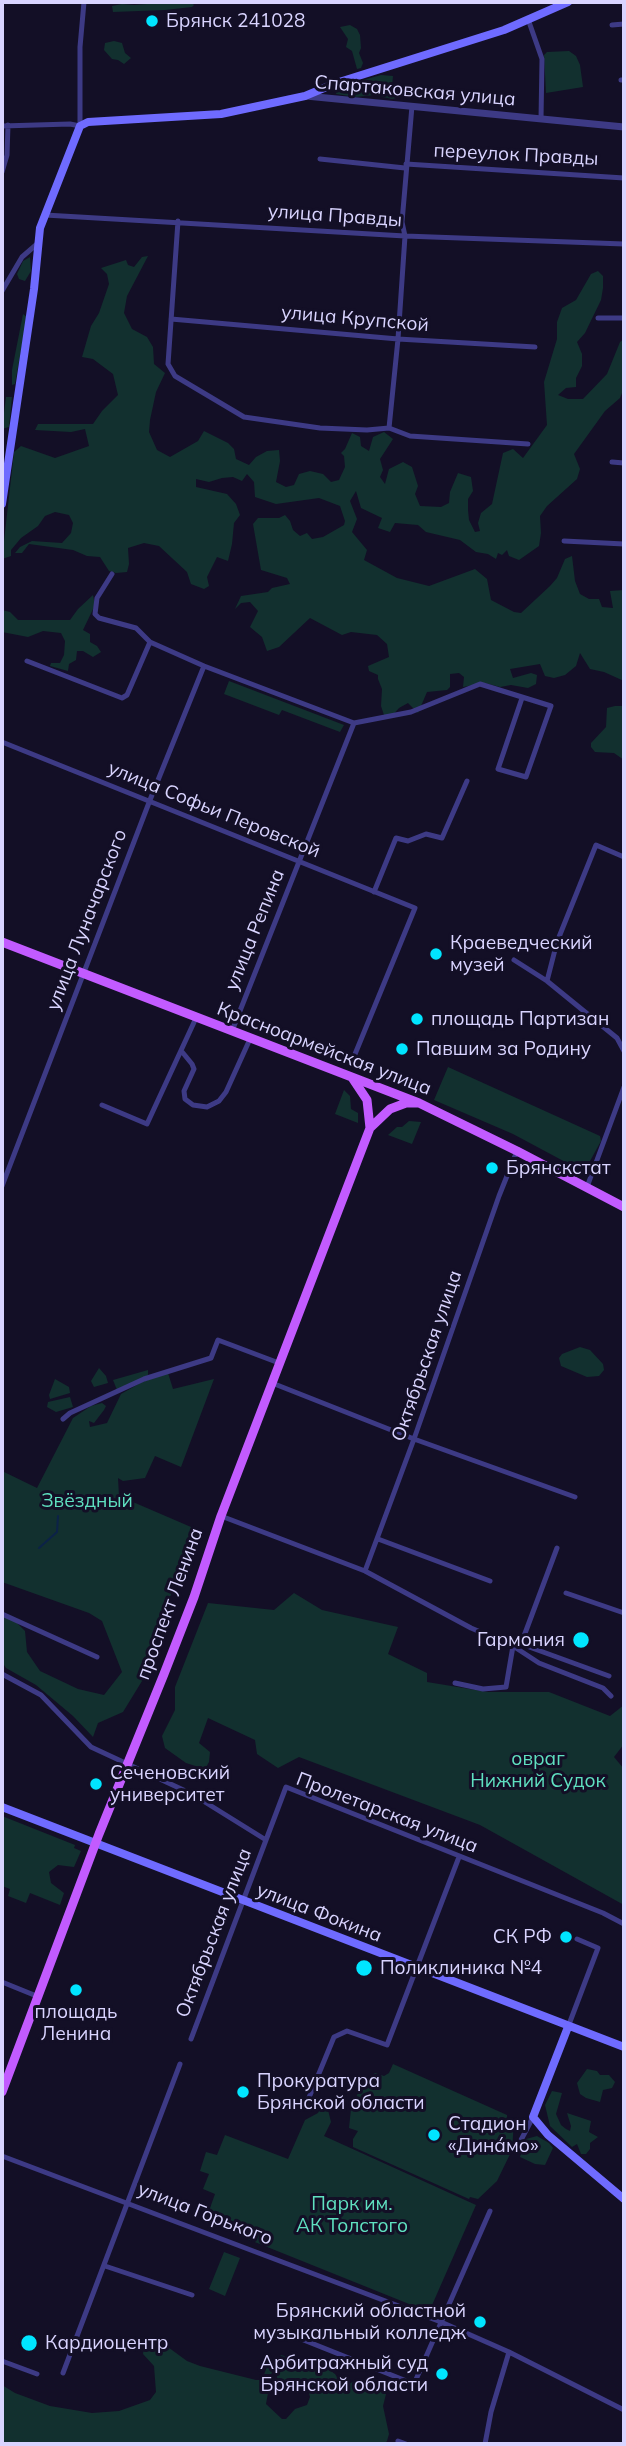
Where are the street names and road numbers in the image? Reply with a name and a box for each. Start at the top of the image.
street label: Спартаковская улица [314,71,516,111]
street label: переулок Правды [433,139,599,171]
street label: улица Правды [267,200,403,232]
street label: улица Крупской [280,301,430,337]
street label: улица Софьи Перовской [105,757,323,863]
street label: улица Луначарского [42,826,132,1014]
street label: улица Репина [220,866,290,994]
street label: Красноармейская улица [214,998,434,1100]
street label: Октябрьская улица [387,1268,467,1444]
street label: проспект Ленина [132,1525,208,1683]
street label: Пролетарская улица [293,1768,481,1858]
street label: Октябрьская улица [171,1845,257,2021]
street label: улица Фокина [253,1879,385,1947]
street label: улица Горького [134,2178,276,2250]

